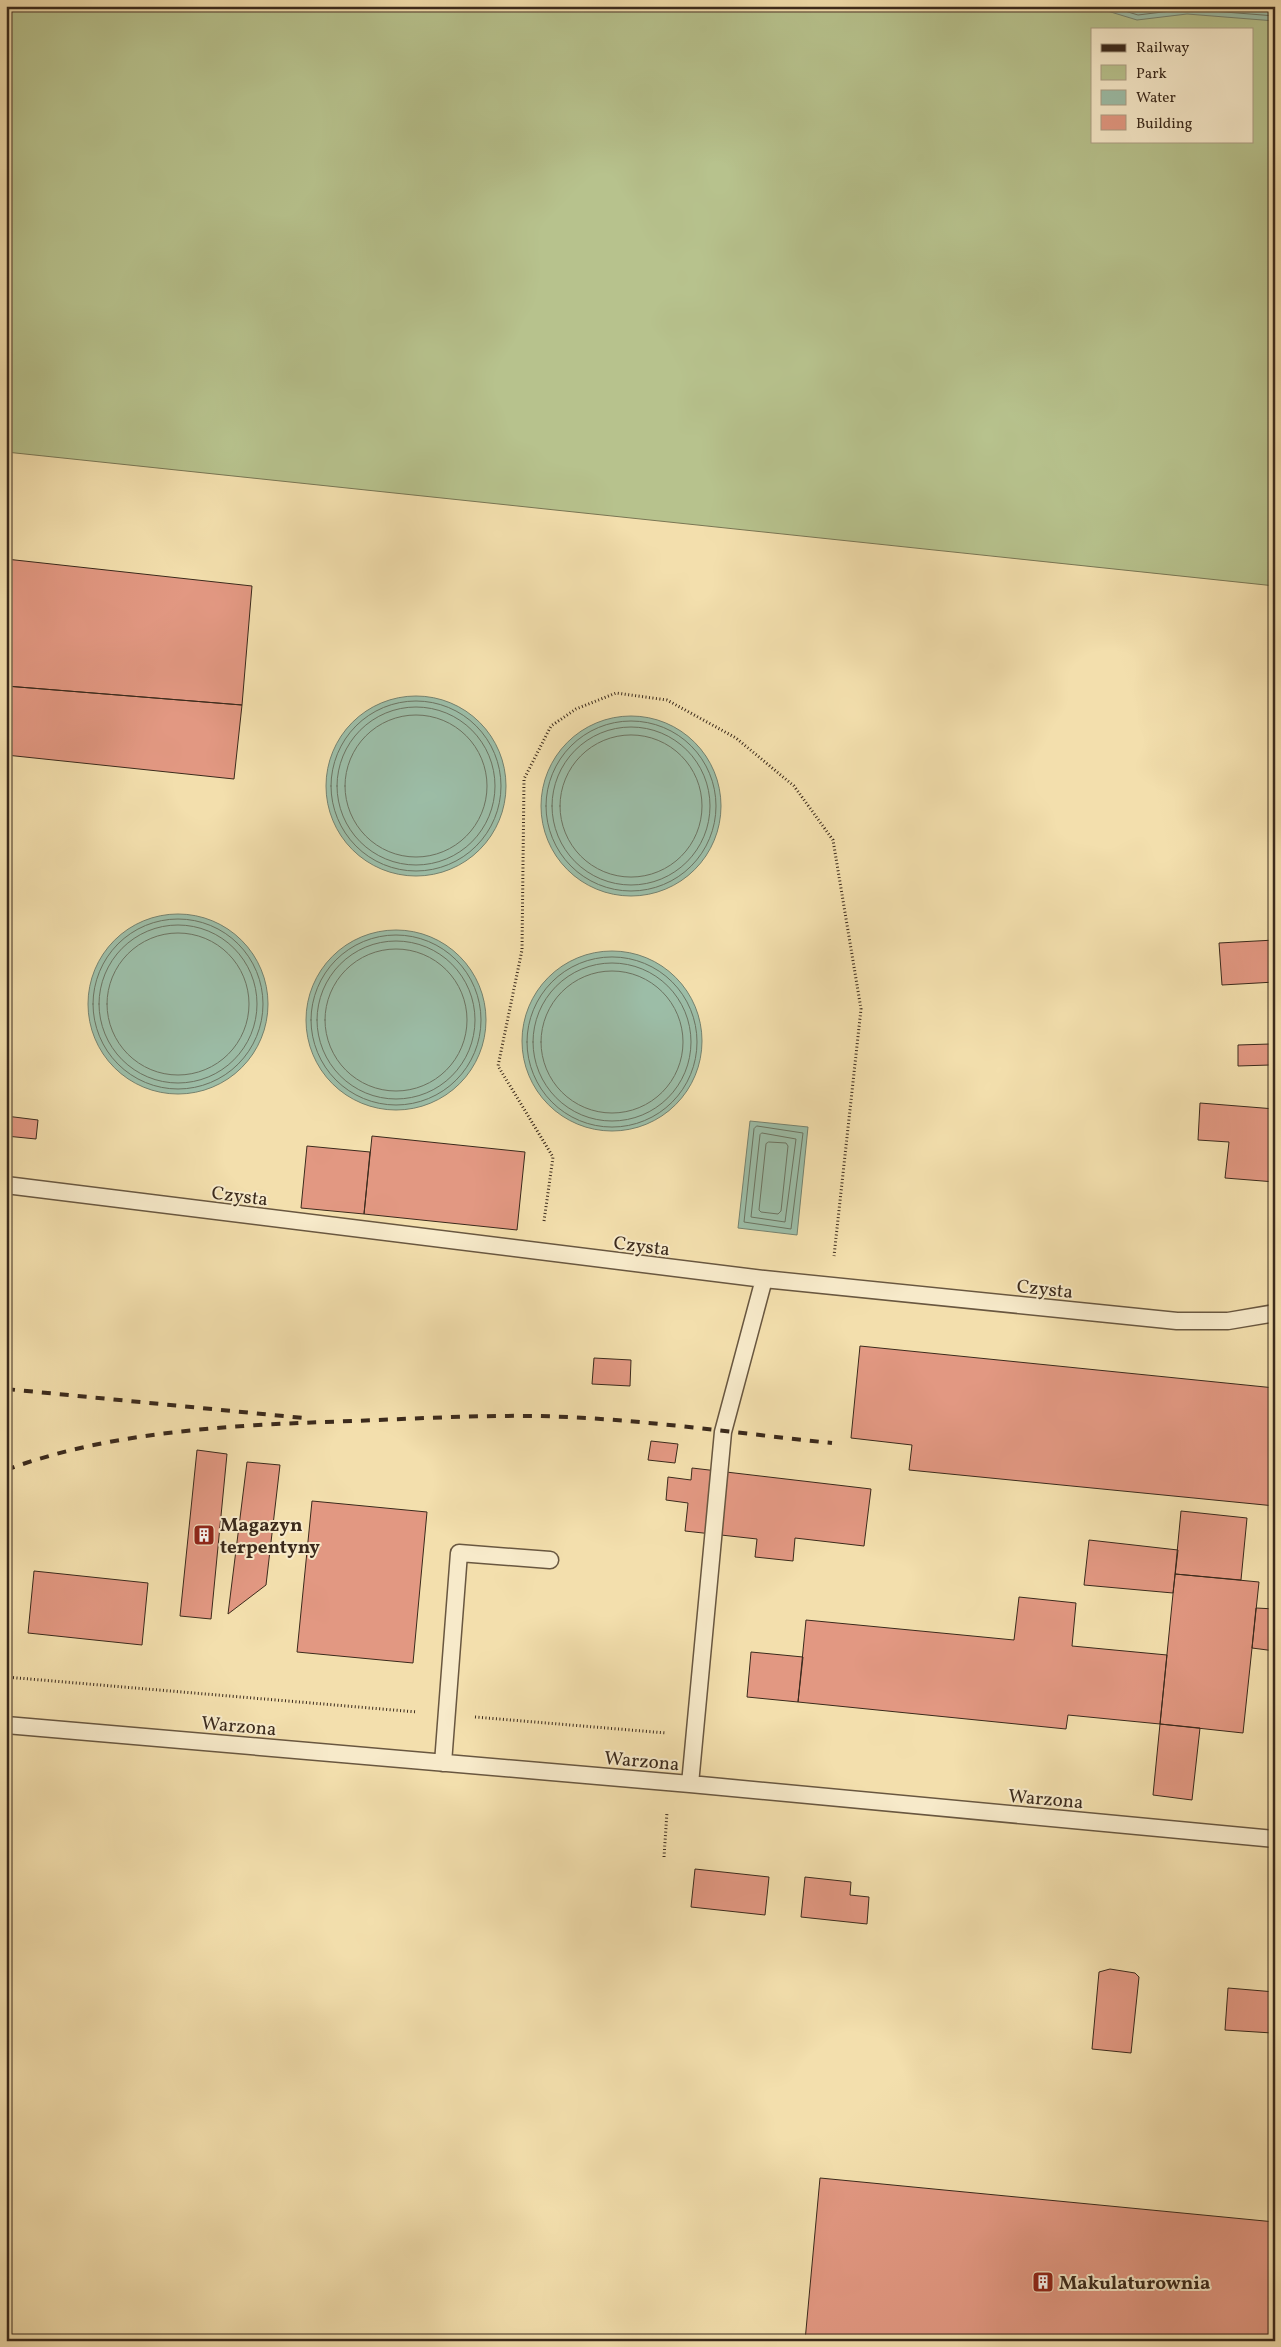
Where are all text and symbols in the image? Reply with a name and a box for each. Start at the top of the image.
legend [1091,28,1254,142]
text: Railway [1136,38,1189,59]
text: Park [1136,64,1167,85]
text: Water [1136,88,1176,109]
text: Building [1136,114,1193,135]
street label: Czysta [210,1181,269,1213]
street label: Czysta [612,1231,671,1263]
street label: Czysta [1015,1274,1074,1306]
place label: Magazyn terpentyny [220,1513,320,1561]
building icon: Magazyn terpentyny [192,1523,216,1547]
street label: Warzona [200,1711,278,1743]
street label: Warzona [603,1746,681,1778]
street label: Warzona [1007,1784,1085,1816]
building icon: Makulaturownia [1031,2270,1055,2294]
place label: Makulaturownia [1059,2271,1210,2297]

